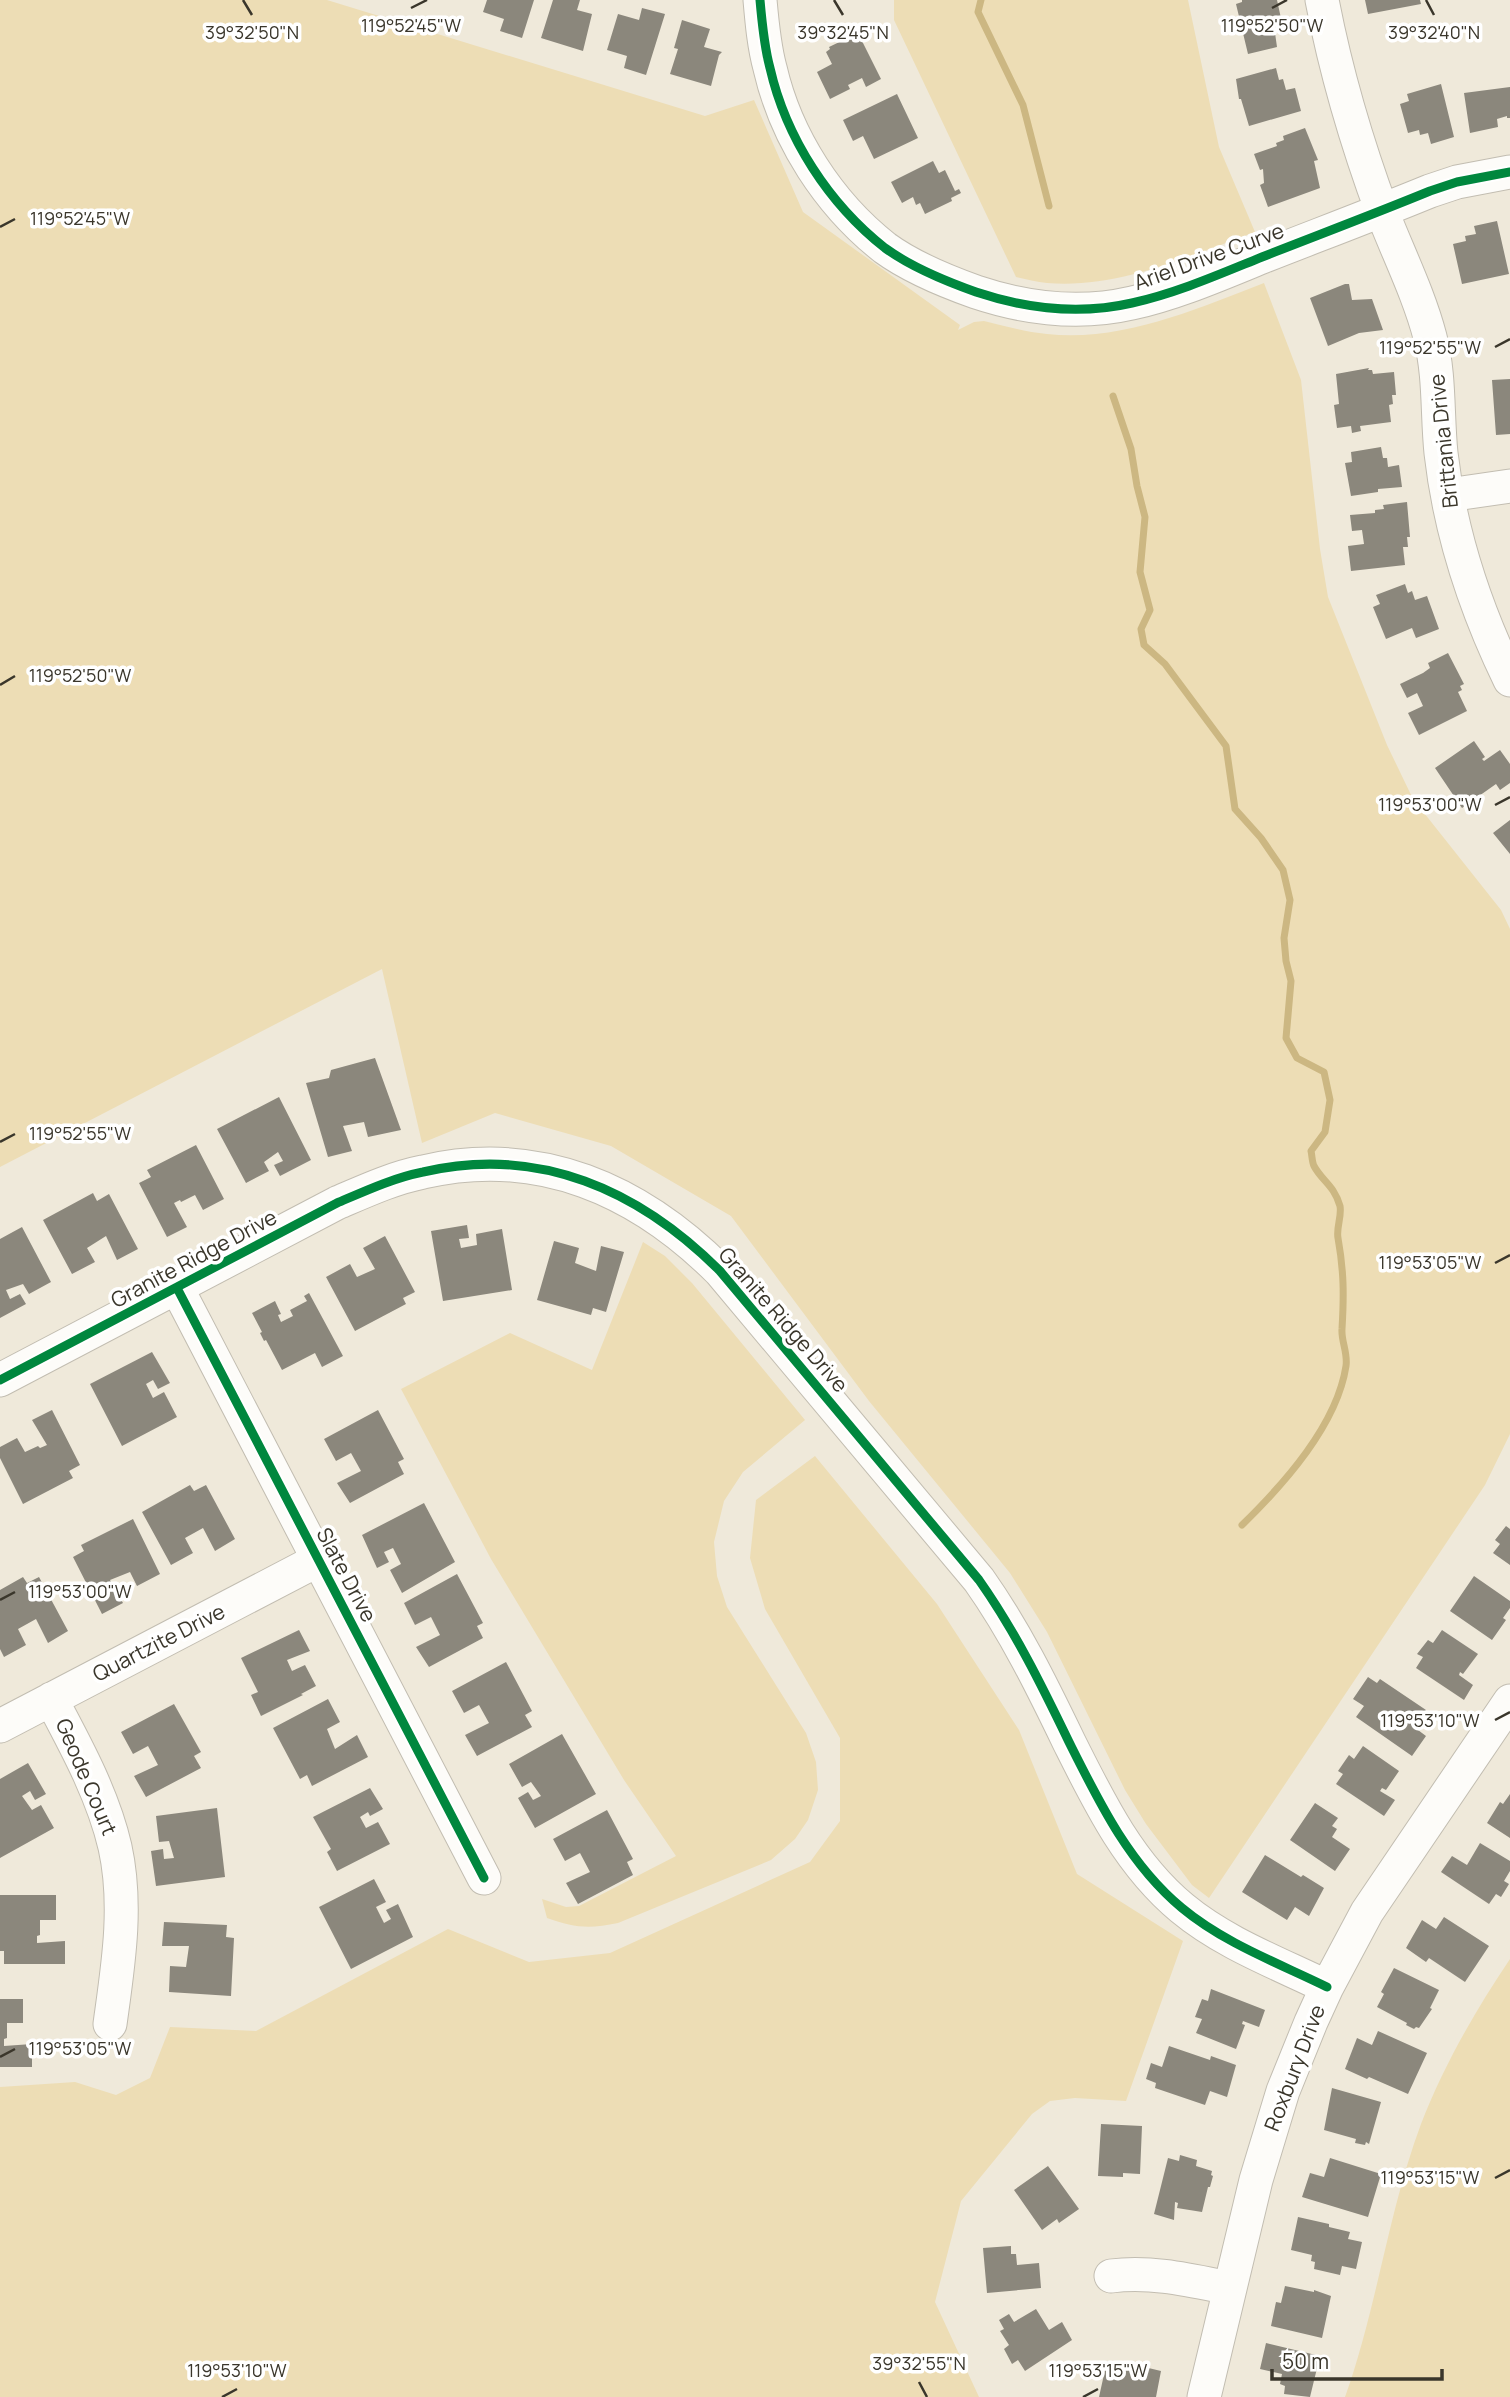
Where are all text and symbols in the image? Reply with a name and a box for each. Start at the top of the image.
text: 119°52'45"W [361,13,461,37]
text: 119°52'50"W [1221,13,1323,37]
text: 39°32'50"N [205,20,299,44]
text: 39°32'45"N [797,20,889,44]
text: 39°32'40"N [1388,20,1480,44]
text: 119°52'45"W [30,206,130,230]
street label: Ariel Drive Curve [1130,216,1288,296]
text: 119°52'55"W [1379,335,1481,359]
street label: Brittania Drive [1422,373,1464,510]
text: 119°52'50"W [29,663,131,687]
text: 119°53'00"W [1378,792,1482,816]
text: 119°52'55"W [29,1121,131,1145]
street label: Granite Ridge Drive [106,1203,281,1314]
street label: Granite Ridge Drive [713,1241,855,1398]
text: 119°53'05"W [1379,1250,1482,1274]
street label: Slate Drive [310,1522,383,1627]
text: 119°53'00"W [28,1579,132,1603]
street label: Quartzite Drive [88,1597,229,1687]
text: 119°53'10"W [1380,1708,1480,1732]
street label: Geode Court [50,1714,124,1839]
street label: Roxbury Drive [1257,2000,1331,2135]
text: 119°53'05"W [29,2036,132,2060]
text: 119°53'15"W [1381,2165,1480,2189]
scale bar [1272,2338,1442,2382]
text: 50 m [1282,2347,1329,2375]
text: 39°32'55"N [872,2351,966,2375]
text: 119°53'10"W [187,2358,287,2382]
text: 119°53'15"W [1049,2358,1148,2382]

